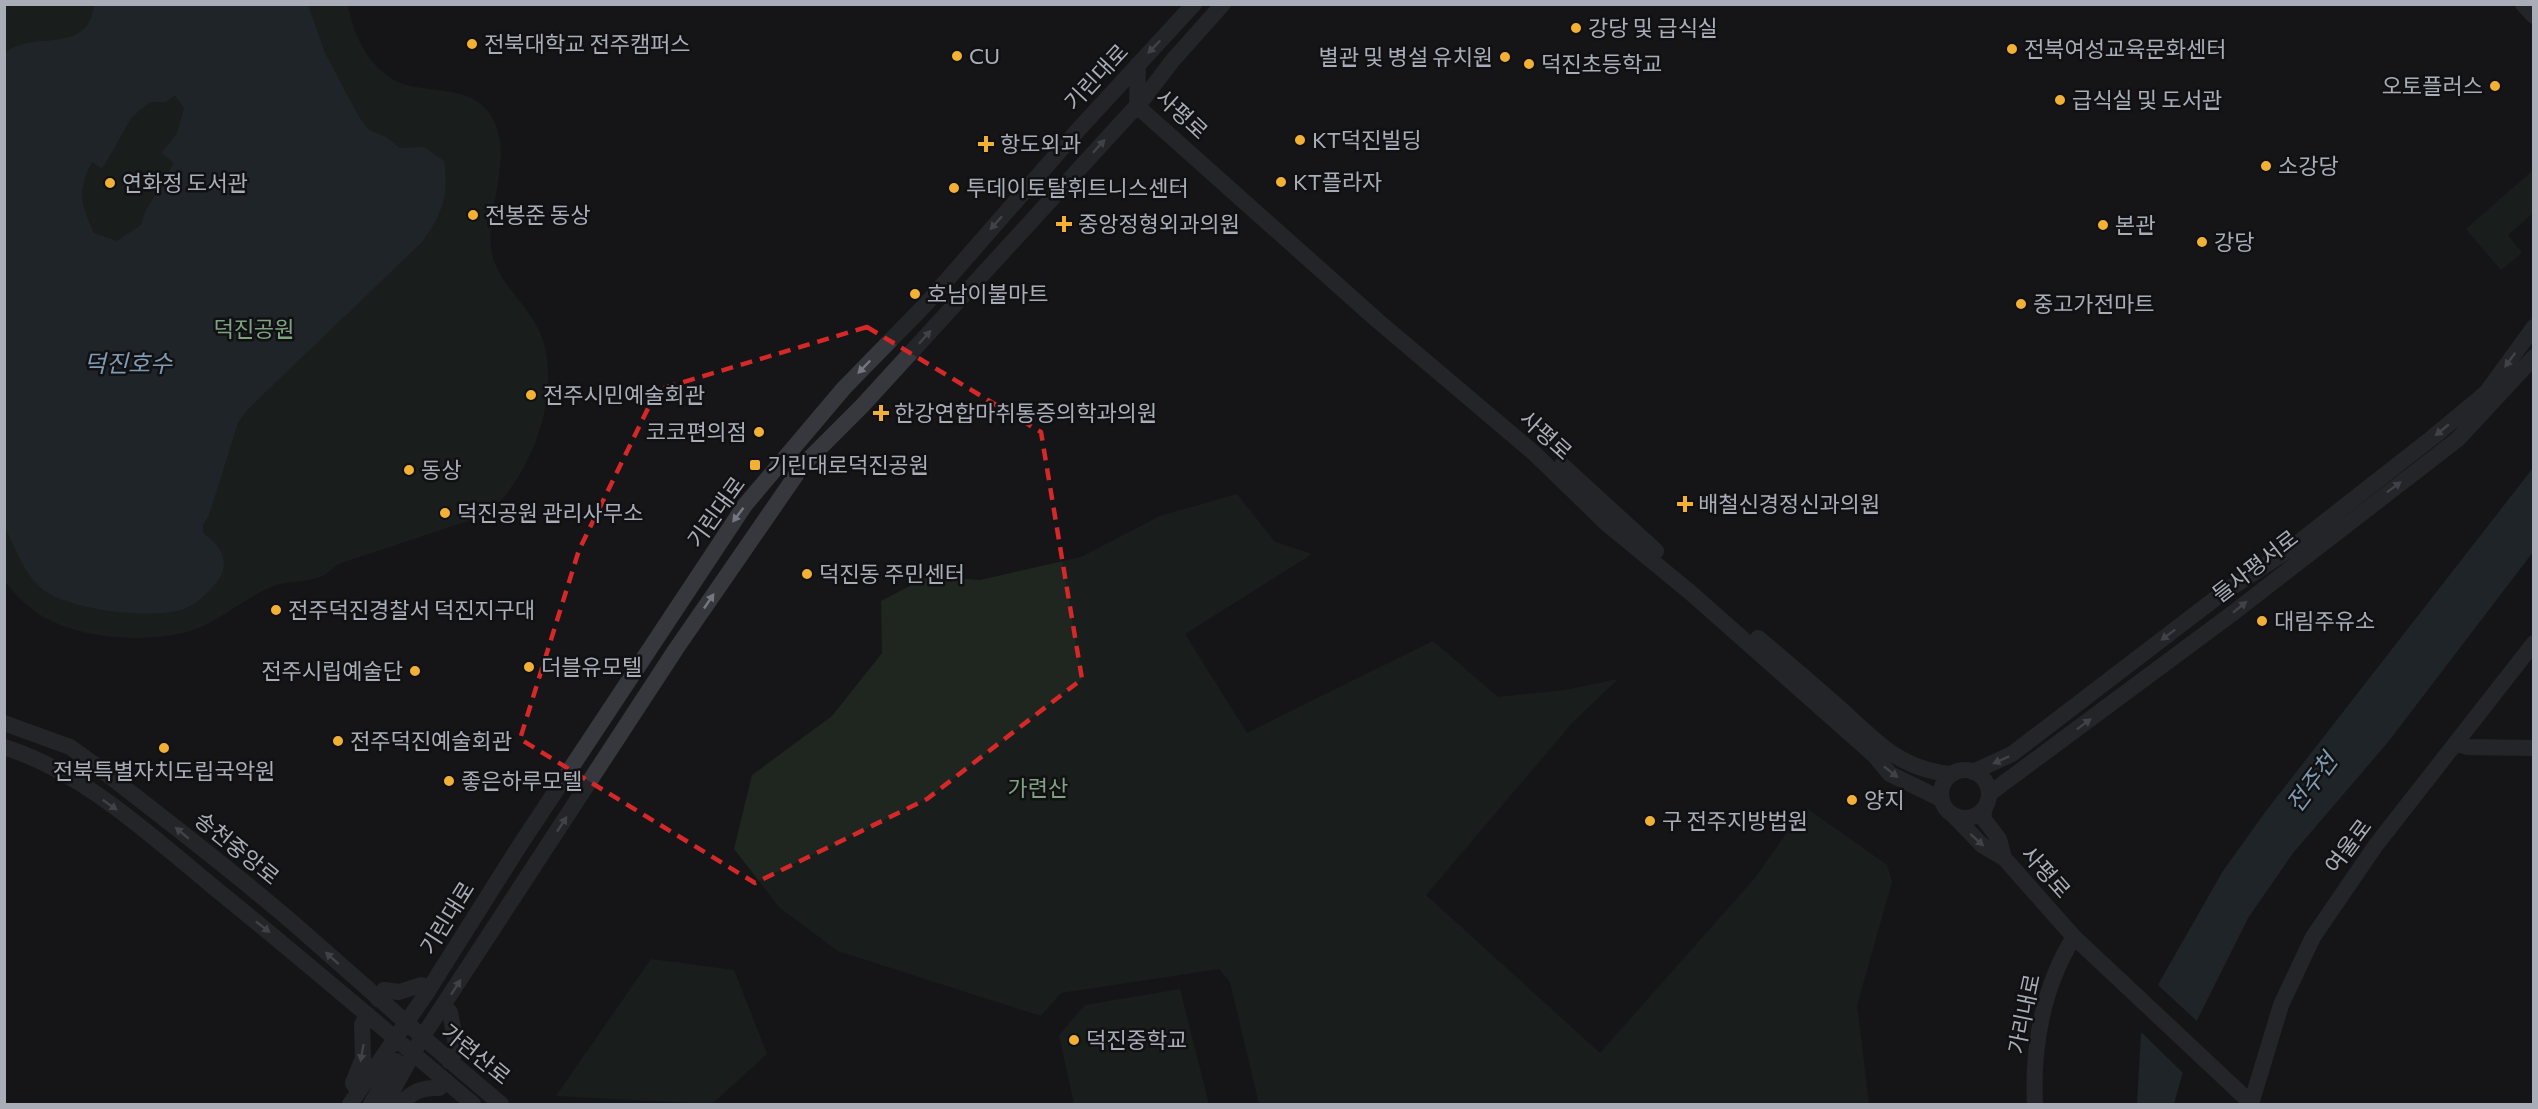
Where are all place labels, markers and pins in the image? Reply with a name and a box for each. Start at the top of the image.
place label: 강당 및 급식실 [1588,14,1718,41]
marker: 강당 및 급식실 [1569,21,1583,35]
place label: 전북대학교 전주캠퍼스 [484,30,691,57]
place label: 전북여성교육문화센터 [2024,35,2226,62]
marker: 전북대학교 전주캠퍼스 [465,37,479,51]
place label: CU [969,42,1000,69]
marker: 전북여성교육문화센터 [2005,42,2019,56]
place label: 별관 및 병설 유치원 [1318,43,1493,70]
marker: CU [950,49,964,63]
marker: 별관 및 병설 유치원 [1498,50,1512,64]
place label: 덕진초등학교 [1541,50,1662,77]
marker: 덕진초등학교 [1522,57,1536,71]
place label: 오토플러스 [2382,72,2483,99]
marker: 오토플러스 [2488,79,2502,93]
place label: 급식실 및 도서관 [2072,86,2222,113]
marker: 급식실 및 도서관 [2053,93,2067,107]
place label: KT덕진빌딩 [1312,126,1422,153]
place label: 항도외과 [1000,130,1081,157]
marker: KT덕진빌딩 [1293,133,1307,147]
marker: 항도외과 [977,135,995,153]
place label: 소강당 [2278,152,2339,179]
marker: 소강당 [2259,159,2273,173]
place label: KT플라자 [1293,168,1383,195]
place label: 연화정 도서관 [122,169,248,196]
place label: 투데이토탈휘트니스센터 [966,174,1189,201]
marker: KT플라자 [1274,175,1288,189]
marker: 연화정 도서관 [103,176,117,190]
marker: 투데이토탈휘트니스센터 [947,181,961,195]
place label: 전봉준 동상 [485,201,590,228]
marker: 전봉준 동상 [466,208,480,222]
place label: 중앙정형외과의원 [1078,210,1240,237]
place label: 본관 [2115,211,2155,238]
marker: 중앙정형외과의원 [1055,215,1073,233]
marker: 본관 [2096,218,2110,232]
place label: 강당 [2214,228,2254,255]
marker: 강당 [2195,235,2209,249]
place label: 호남이불마트 [927,280,1048,307]
marker: 호남이불마트 [908,287,922,301]
place label: 중고가전마트 [2033,290,2154,317]
marker: 중고가전마트 [2014,297,2028,311]
place label: 전주시민예술회관 [543,381,705,408]
marker: 전주시민예술회관 [524,388,538,402]
place label: 한강연합마취통증의학과의원 [894,399,1157,426]
marker: 한강연합마취통증의학과의원 [872,404,890,422]
place label: 코코편의점 [646,418,747,445]
marker: 코코편의점 [752,425,766,439]
place label: 기린대로덕진공원 [767,451,929,478]
place label: 동상 [421,456,461,483]
marker: 기린대로덕진공원 [748,458,762,472]
marker: 동상 [402,463,416,477]
place label: 배철신경정신과의원 [1698,490,1880,517]
marker: 배철신경정신과의원 [1676,495,1694,513]
place label: 덕진공원 관리사무소 [457,499,643,526]
marker: 덕진공원 관리사무소 [438,506,452,520]
place label: 덕진동 주민센터 [819,560,965,587]
marker: 덕진동 주민센터 [800,567,814,581]
place label: 전주덕진경찰서 덕진지구대 [288,596,535,623]
marker: 전주덕진경찰서 덕진지구대 [269,603,283,617]
place label: 대림주유소 [2274,607,2375,634]
marker: 대림주유소 [2255,614,2269,628]
place label: 더블유모텔 [541,653,642,680]
place label: 전주시립예술단 [261,657,403,684]
marker: 더블유모텔 [522,660,536,674]
marker: 전주시립예술단 [408,664,422,678]
place label: 전주덕진예술회관 [350,727,512,754]
marker: 전주덕진예술회관 [331,734,345,748]
marker: 전북특별자치도립국악원 [157,741,171,755]
place label: 전북특별자치도립국악원 [53,757,275,784]
place label: 좋은하루모텔 [461,767,582,794]
marker: 좋은하루모텔 [442,774,456,788]
place label: 양지 [1864,786,1904,813]
marker: 양지 [1845,793,1859,807]
place label: 구 전주지방법원 [1662,807,1808,834]
marker: 구 전주지방법원 [1643,814,1657,828]
place label: 덕진중학교 [1086,1026,1187,1053]
marker: 덕진중학교 [1067,1033,1081,1047]

